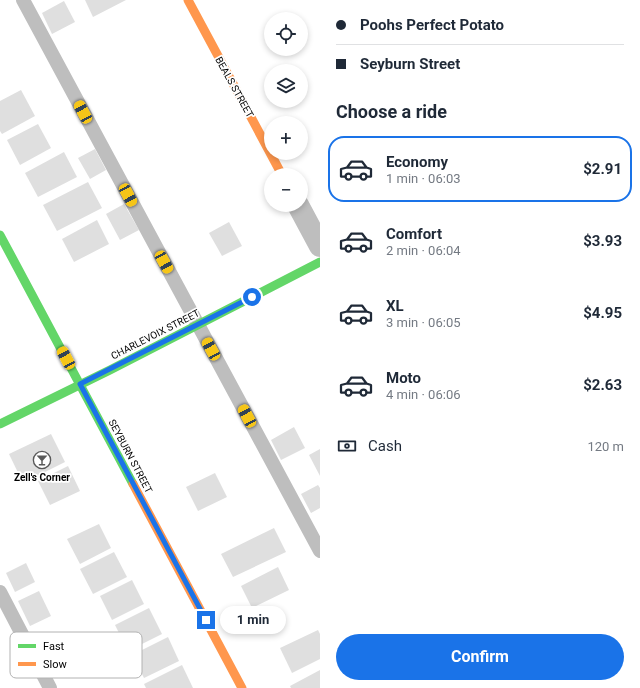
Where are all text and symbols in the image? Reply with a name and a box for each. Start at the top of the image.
map controls [264,12,308,212]
button: locate [264,12,308,56]
text: Poohs Perfect Potato [360,16,504,34]
street label: BEALS STREET [213,55,256,120]
text: Seyburn Street [360,55,460,73]
button: layers [264,64,308,108]
car [72,99,94,125]
text: Choose a ride [336,101,447,122]
button: + [264,116,308,160]
icon: car [338,151,374,187]
text: Economy [386,153,448,171]
text: $2.91 [583,160,622,178]
button: − [264,168,308,212]
text: 1 min · 06:03 [386,171,461,186]
car [117,182,139,208]
icon: car [338,223,374,259]
text: Comfort [386,225,442,243]
text: $3.93 [583,232,622,250]
text: 2 min · 06:04 [386,243,461,258]
car [153,249,175,275]
route start [243,288,261,306]
icon: car [338,295,374,331]
text: XL [386,297,404,315]
text: $4.95 [583,304,622,322]
street label: CHARLEVOIX STREET [109,307,201,362]
text: 3 min · 06:05 [386,315,461,330]
car [200,336,222,362]
car [55,345,77,371]
icon: car [338,367,374,403]
text: Moto [386,369,421,387]
text: $2.63 [583,376,622,394]
text: 4 min · 06:06 [386,387,461,402]
car [236,403,258,429]
street label: SEYBURN STREET [107,418,155,495]
icon: cash [336,435,358,457]
text: Cash [368,437,402,455]
text: 120 m [587,439,624,454]
bar icon: Zell's Corner [32,450,52,470]
place label: Zell's Corner [14,472,70,483]
callout: 1 min [220,606,286,634]
route end [197,611,215,629]
text: 1 min [237,612,269,627]
legend [10,632,142,678]
button: Confirm [336,634,624,680]
text: Fast [43,640,65,653]
text: Slow [43,658,67,671]

